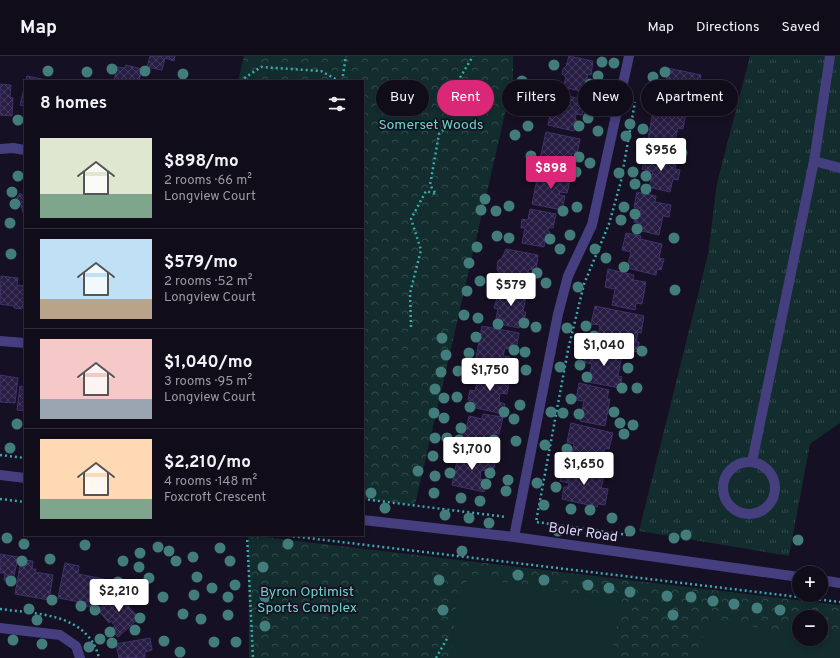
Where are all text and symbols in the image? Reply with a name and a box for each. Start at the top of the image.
text: Map [20,16,57,40]
text: Map [648,19,674,36]
text: Directions [696,19,760,36]
text: Saved [782,19,820,36]
chip: Buy [376,80,429,116]
chip: Rent [437,80,494,116]
chip: Filters [502,80,570,116]
chip: New [578,80,633,116]
chip: Apartment [641,80,738,116]
text: 8 homes [40,93,107,115]
icon: filters [326,93,348,115]
park label: Somerset Woods [378,117,484,134]
pin: $956 [637,138,685,172]
text: $956 [645,143,677,159]
text: $898/mo [164,151,239,173]
icon: home [72,154,120,202]
pin: $898 [527,156,575,190]
text: $898 [535,161,567,177]
text: 2 rooms · 66 m² [164,173,252,189]
text: Longview Court [164,189,256,205]
text: $579/mo [164,252,238,274]
icon: home [72,255,120,303]
pin: $579 [487,273,535,307]
text: 2 rooms · 52 m² [164,274,252,290]
text: $579 [496,278,526,294]
text: Longview Court [164,290,256,306]
pin: $1,040 [571,333,637,367]
text: $1,040 [583,338,625,354]
text: $1,040/mo [164,352,252,374]
icon: home [72,355,120,403]
pin: $1,750 [457,358,523,392]
text: $1,750 [471,363,509,379]
text: 3 rooms · 95 m² [164,374,252,390]
text: Longview Court [164,390,256,406]
pin: $1,700 [439,437,505,471]
text: $1,700 [452,442,492,458]
text: $2,210/mo [164,452,251,474]
pin: $1,650 [551,452,617,486]
icon: home [72,455,120,503]
text: $1,650 [564,457,604,473]
text: 4 rooms · 148 m² [164,474,257,490]
text: Foxcroft Crescent [164,490,266,506]
street label: Boler Road [547,520,619,546]
map controls [792,566,828,646]
button: + [792,566,828,602]
pin: $2,210 [86,579,152,613]
text: $2,210 [99,584,139,600]
park label: Byron Optimist Sports Complex [257,584,357,617]
button: − [792,610,828,646]

